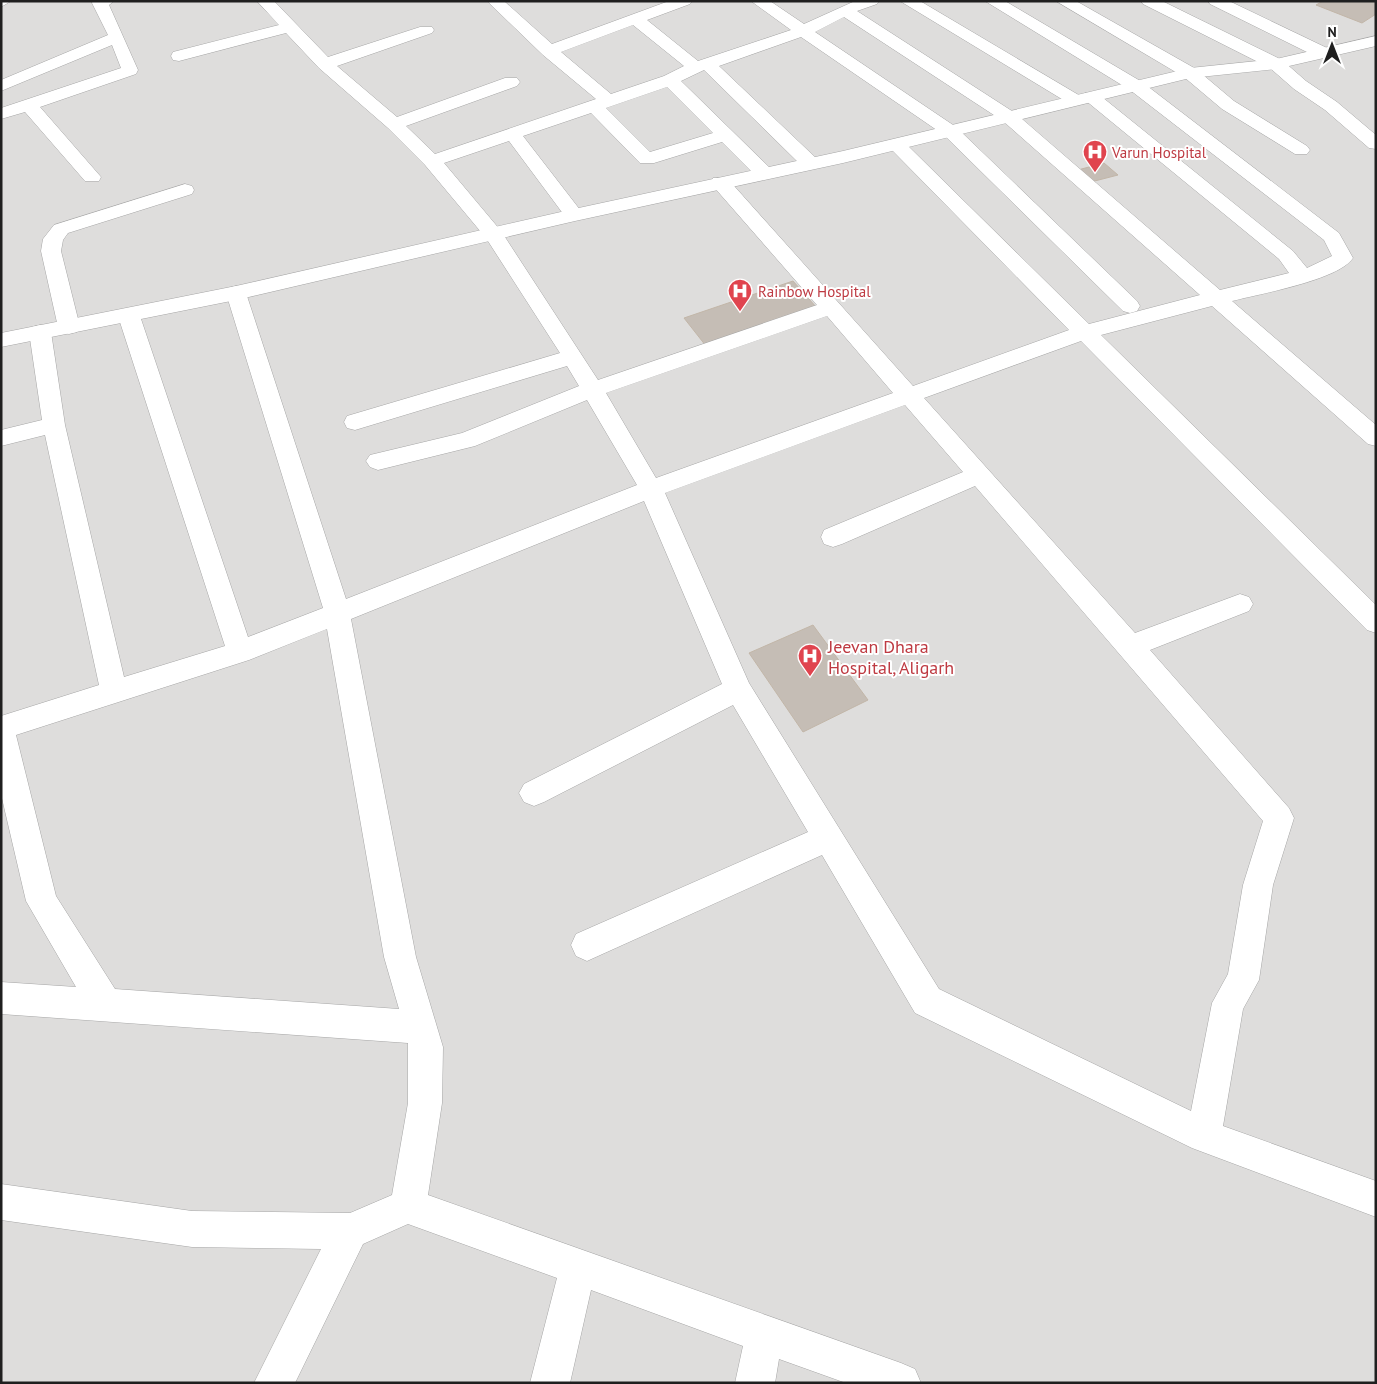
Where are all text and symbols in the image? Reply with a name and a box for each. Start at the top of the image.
north arrow [1307,20,1357,70]
text: N [1327,23,1337,41]
hospital icon: Varun Hospital [1082,139,1108,173]
place label: Varun Hospital [1111,143,1207,162]
hospital icon: Rainbow Hospital [727,278,753,312]
place label: Rainbow Hospital [758,282,871,301]
place label: Jeevan Dhara Hospital, Aligarh [827,635,954,679]
hospital icon: Jeevan Dhara Hospital, Aligarh [797,643,823,677]

